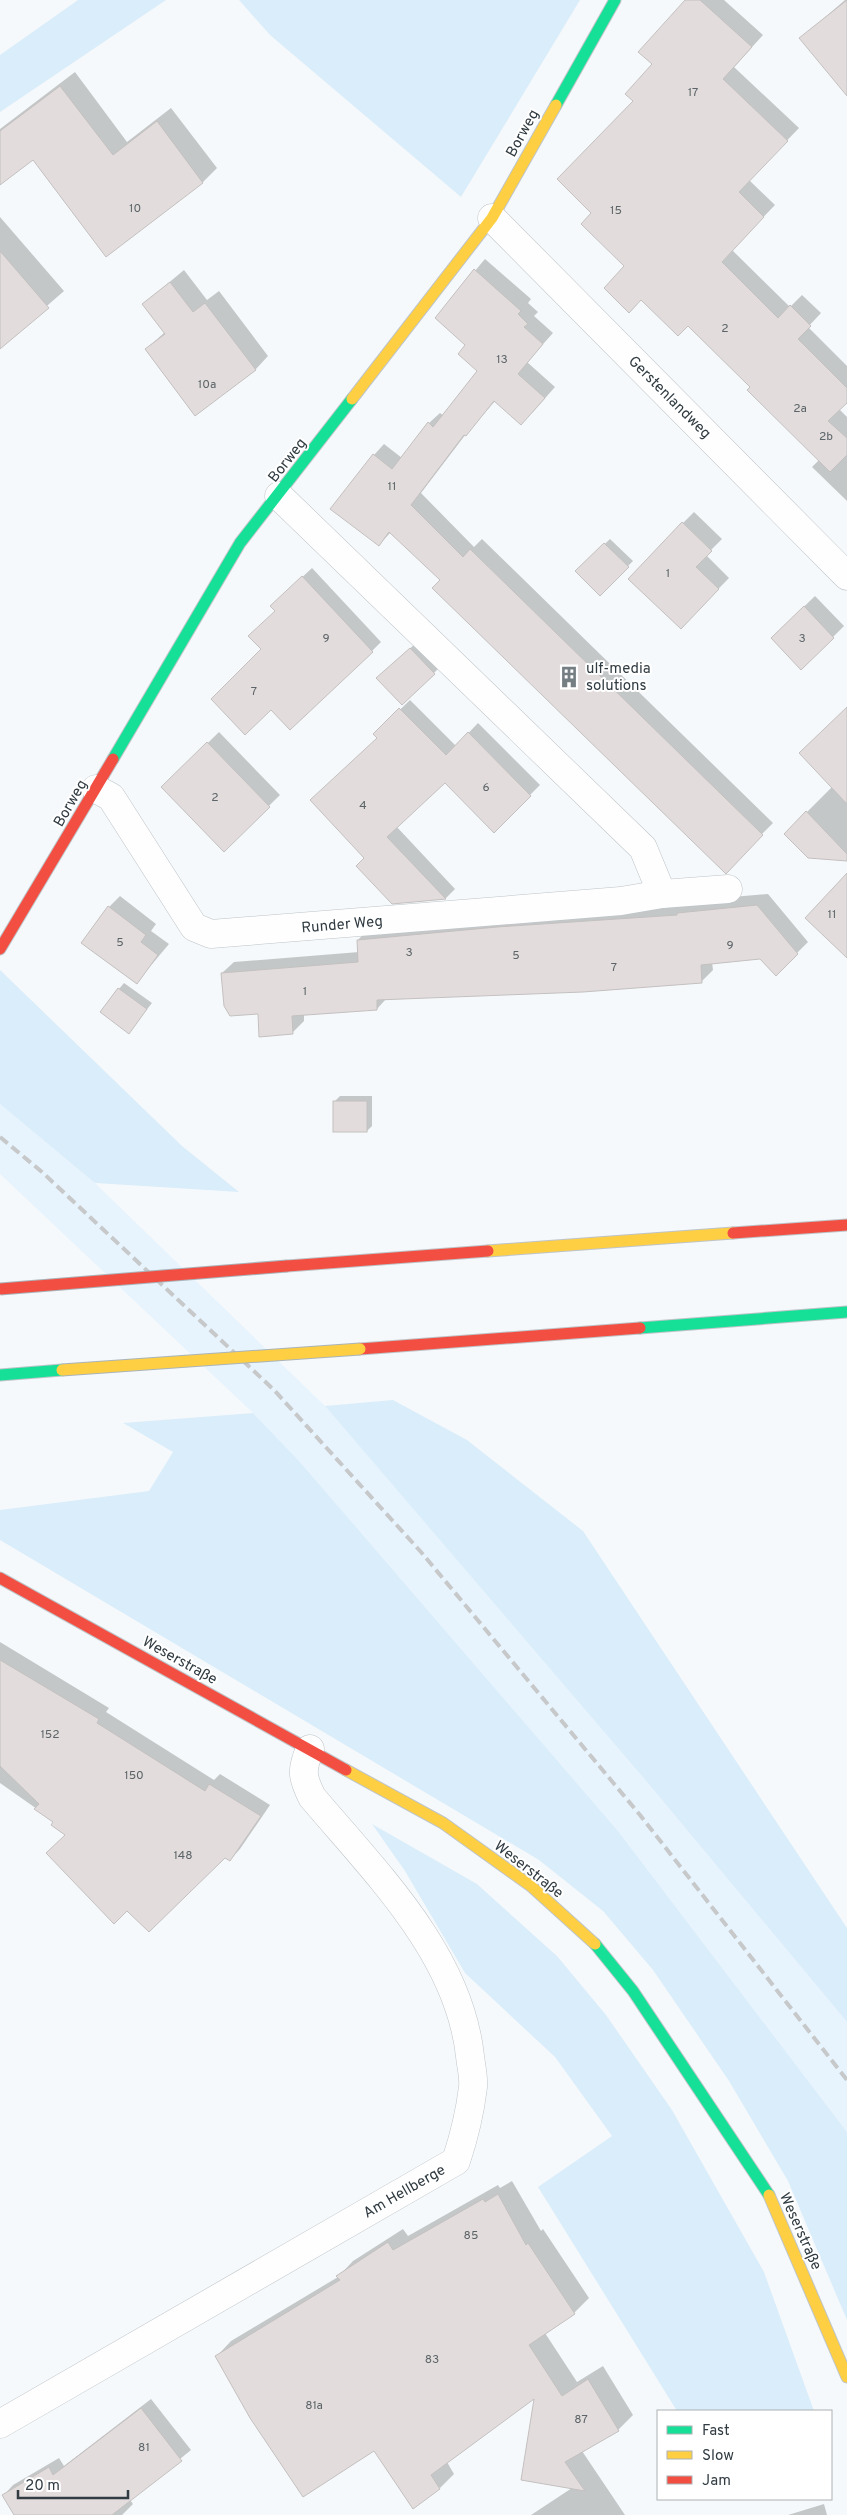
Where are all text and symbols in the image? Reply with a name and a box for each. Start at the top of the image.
house number: 17 [688,85,698,101]
street label: Borweg [503,107,544,161]
house number: 10 [129,201,141,217]
house number: 15 [610,203,622,219]
house number: 2 [721,321,729,337]
house number: 13 [496,352,508,368]
street label: Gerstenlandweg [623,353,714,444]
house number: 10a [198,377,216,393]
house number: 2a [793,401,807,417]
house number: 2b [819,429,833,445]
street label: Borweg [265,435,312,487]
house number: 11 [388,479,396,495]
house number: 1 [666,566,670,582]
house number: 9 [322,631,330,647]
house number: 3 [798,631,806,647]
place label: ulf-media solutions [586,660,651,696]
building icon: ulf-media solutions [556,664,582,690]
house number: 7 [251,684,257,700]
street label: Borweg [50,777,92,831]
house number: 6 [482,780,490,796]
house number: 2 [211,790,219,806]
house number: 4 [359,798,367,814]
house number: 11 [828,907,836,923]
street label: Runder Weg [301,912,384,939]
house number: 5 [116,935,124,951]
house number: 9 [726,938,734,954]
house number: 3 [405,945,413,961]
house number: 5 [512,948,520,964]
house number: 7 [611,960,617,976]
house number: 1 [303,984,307,1000]
street label: Weserstraße [138,1633,220,1690]
house number: 152 [40,1727,60,1743]
house number: 150 [124,1768,144,1784]
street label: Weserstraße [490,1837,567,1903]
house number: 148 [173,1848,193,1864]
street label: Am Hellberge [360,2161,449,2223]
street label: Weserstraße [774,2190,825,2273]
house number: 85 [464,2228,478,2244]
house number: 83 [425,2352,439,2368]
house number: 81a [305,2398,323,2414]
legend [657,2410,832,2500]
house number: 87 [574,2412,588,2428]
text: Fast [702,2422,730,2441]
house number: 81 [138,2440,150,2456]
text: Slow [702,2447,734,2466]
scale bar [18,2468,128,2500]
text: Jam [702,2472,731,2491]
text: 20 m [25,2477,60,2496]

